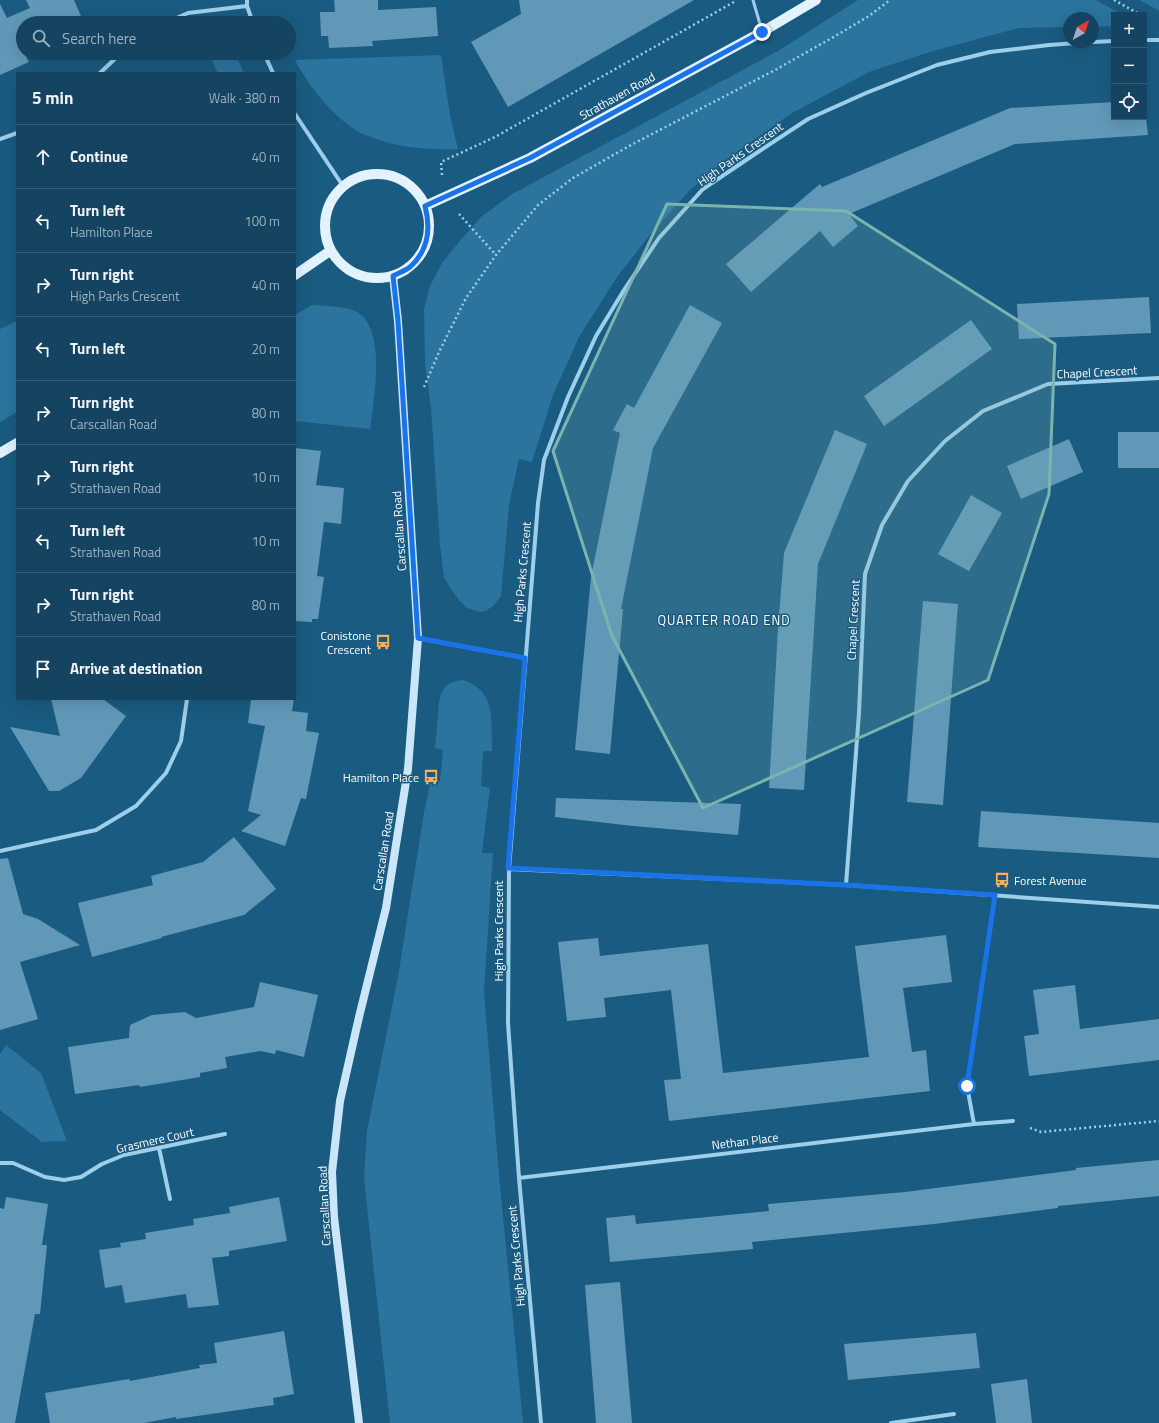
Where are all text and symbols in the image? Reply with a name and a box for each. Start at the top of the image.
north arrow [1063,12,1099,48]
map controls [1111,12,1147,120]
button: + [1111,12,1147,48]
search box [16,16,296,60]
route end [753,23,771,41]
icon: search [30,27,52,49]
text: Search here [62,27,136,50]
button: − [1111,48,1147,84]
street label: Strathaven Road [576,67,658,125]
button: locate [1111,84,1147,120]
text: 5 min [32,85,73,111]
text: Walk · 380 m [209,88,280,108]
street label: High Parks Crescent [693,117,788,191]
text: Continue [70,145,128,168]
icon: ahead [32,146,54,168]
text: 40 m [252,147,280,167]
text: Turn left [70,199,125,222]
icon: left [32,210,54,232]
text: 100 m [244,211,280,231]
text: Hamilton Place [70,222,153,242]
text: Turn right [70,263,134,286]
icon: right [32,274,54,296]
text: 40 m [252,275,280,295]
text: High Parks Crescent [70,286,180,306]
text: Turn left [70,337,125,360]
icon: left [32,338,54,360]
text: 20 m [252,339,280,359]
street label: Chapel Crescent [1056,360,1139,384]
text: Turn right [70,391,134,414]
icon: right [32,402,54,424]
text: 80 m [252,403,280,423]
text: Carscallan Road [70,414,157,434]
text: Turn right [70,455,134,478]
icon: right [32,466,54,488]
text: 10 m [252,467,280,487]
text: Strathaven Road [70,478,161,498]
street label: Carscallan Road [387,490,411,572]
text: Turn left [70,519,125,542]
street label: High Parks Crescent [508,520,536,623]
icon: left [32,530,54,552]
text: 10 m [252,531,280,551]
text: Strathaven Road [70,542,161,562]
street label: Chapel Crescent [841,578,865,661]
text: Turn right [70,583,134,606]
icon: right [32,594,54,616]
text: 80 m [252,595,280,615]
text: Strathaven Road [70,606,161,626]
district label: QUARTER ROAD END [657,610,791,630]
place label: Conistone Crescent [321,626,372,659]
bus stop icon: Conistone Crescent [374,633,392,651]
text: Arrive at destination [70,657,203,680]
icon: arrive [32,658,54,680]
place label: Hamilton Place [343,768,419,787]
bus stop icon: Hamilton Place [422,768,440,786]
street label: Carscallan Road [367,810,399,892]
bus stop icon: Forest Avenue [993,871,1011,889]
place label: Forest Avenue [1014,871,1087,890]
street label: High Parks Crescent [489,880,508,982]
route start [958,1077,976,1095]
street label: Grasmere Court [114,1122,197,1158]
street label: Nethan Place [711,1127,779,1155]
street label: Carscallan Road [312,1165,336,1247]
street label: High Parks Crescent [502,1204,530,1307]

